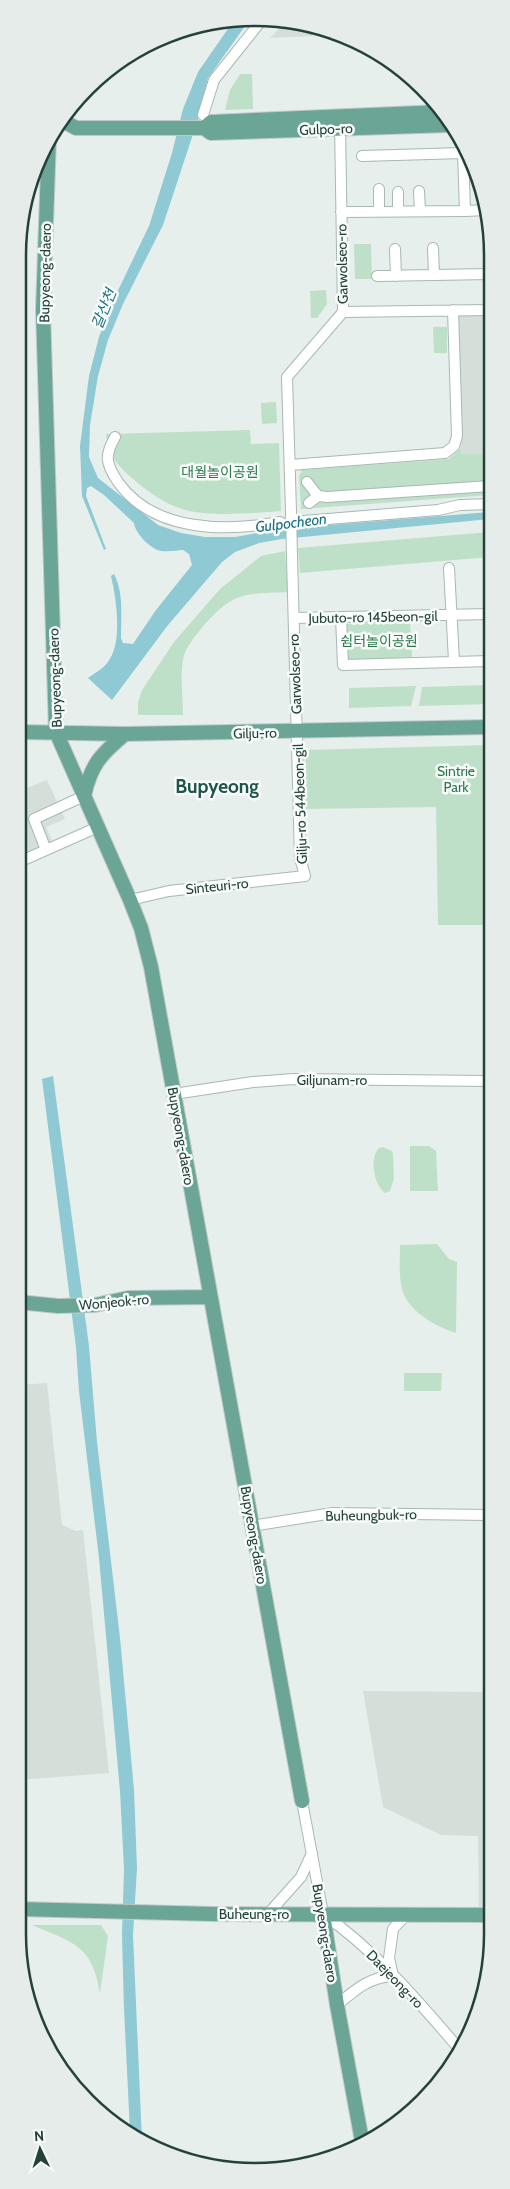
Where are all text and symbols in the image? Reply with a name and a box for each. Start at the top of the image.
street label: Gulpo-ro [299,119,353,139]
street label: Bupyeong-daero [35,223,55,323]
street label: Garwolseo-ro [332,223,352,304]
water label: 갈산천 [88,284,121,332]
park label: 대월놀이공원 [181,463,259,481]
water label: Gulpocheon [254,510,328,536]
street label: Jubuto-ro 145beon-gil [307,607,439,627]
street label: Bupyeong-daero [44,628,66,728]
park label: 쉼터놀이공원 [340,632,418,650]
street label: Garwolseo-ro [285,633,305,714]
street label: Gilju-ro [233,724,277,742]
street label: Gilju-ro 544beon-gil [289,743,311,865]
park label: Sintrie Park [437,762,475,796]
district label: Bupyeong [175,775,259,798]
street label: Sinteuri-ro [185,874,250,898]
street label: Giljunam-ro [297,1071,368,1089]
street label: Bupyeong-daero [164,1085,199,1187]
street label: Wonjeok-ro [78,1290,150,1314]
street label: Bupyeong-daero [237,1484,272,1586]
street label: Buheungbuk-ro [325,1505,417,1525]
street label: Bupyeong-daero [308,1883,342,1984]
street label: Buheung-ro [219,1905,289,1923]
street label: Daejeong-ro [363,1946,428,2012]
north arrow [15,2124,65,2174]
text: N [34,2127,45,2145]

